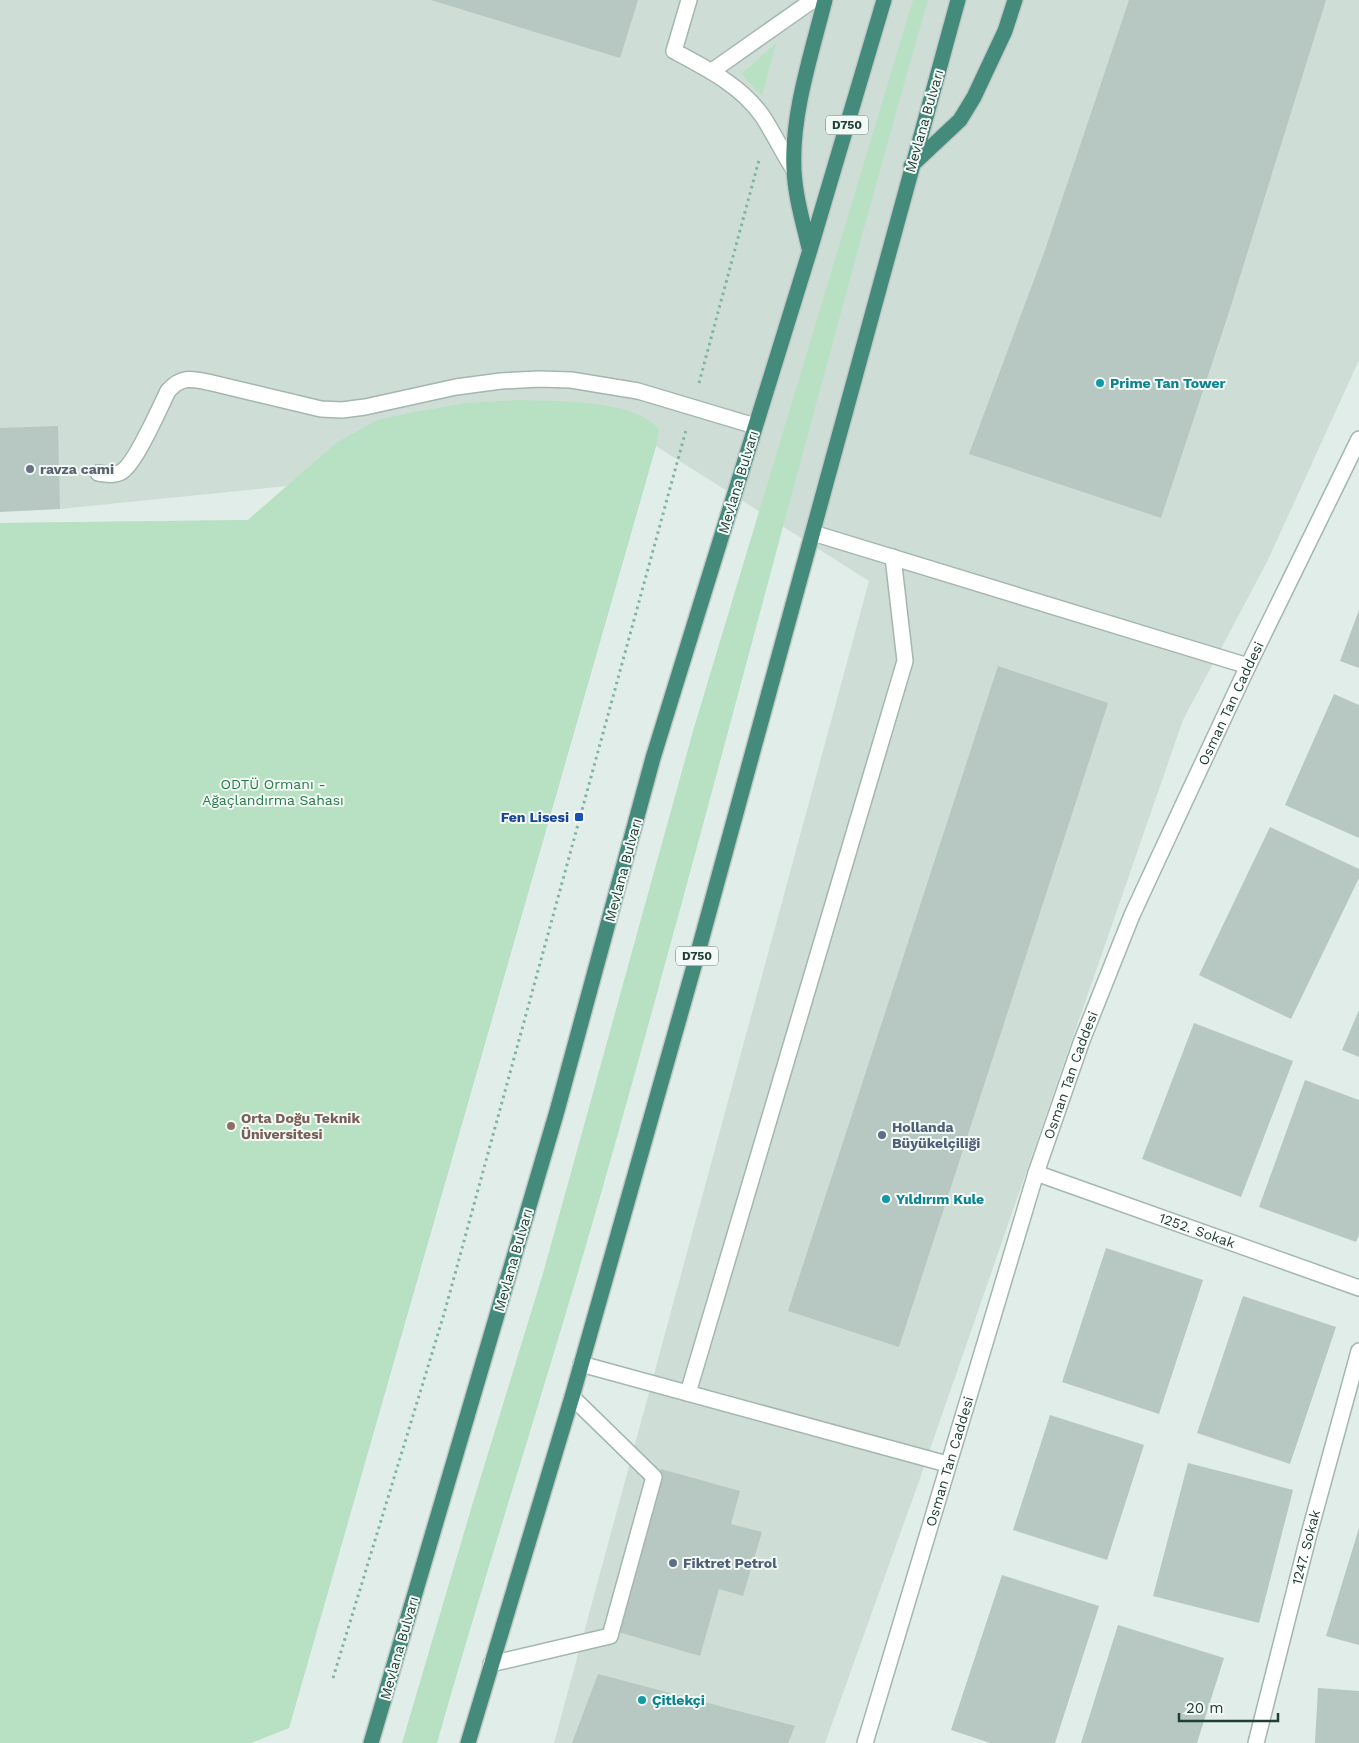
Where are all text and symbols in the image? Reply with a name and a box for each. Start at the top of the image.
street label: Mevlana Bulvarı [902,68,946,174]
road number: D750 [826,116,868,134]
place label: Prime Tan Tower [1110,375,1226,391]
marker: Prime Tan Tower [1094,377,1106,389]
street label: Mevlana Bulvarı [715,429,761,535]
place label: ravza cami [40,461,114,477]
marker: ravza cami [24,463,36,475]
street label: Osman Tan Caddesi [1195,639,1267,768]
park label: ODTÜ Ormanı - Ağaçlandırma Sahası [202,776,344,808]
place label: Fen Lisesi [501,809,569,825]
marker: Fen Lisesi [573,811,585,823]
street label: Mevlana Bulvarı [601,816,645,924]
road number: D750 [676,946,718,966]
street label: Osman Tan Caddesi [1040,1009,1101,1141]
place label: Orta Doğu Teknik Üniversitesi [241,1110,360,1142]
place label: Hollanda Büyükelçiliği [892,1119,980,1151]
marker: Orta Doğu Teknik Üniversitesi [225,1120,237,1132]
marker: Hollanda Büyükelçiliği [876,1129,888,1141]
place label: Yıldırım Kule [896,1191,984,1207]
marker: Yıldırım Kule [880,1193,892,1205]
street label: Mevlana Bulvarı [491,1207,535,1313]
street label: 1252. Sokak [1157,1209,1237,1251]
street label: Osman Tan Caddesi [922,1394,977,1528]
street label: 1247. Sokak [1288,1508,1323,1587]
place label: Fiktret Petrol [683,1555,777,1571]
marker: Fiktret Petrol [667,1557,679,1569]
street label: Mevlana Bulvarı [377,1595,421,1701]
scale bar [1179,1690,1278,1722]
place label: Çitlekçi [652,1692,705,1708]
marker: Çitlekçi [636,1694,648,1706]
text: 20 m [1186,1699,1224,1717]

